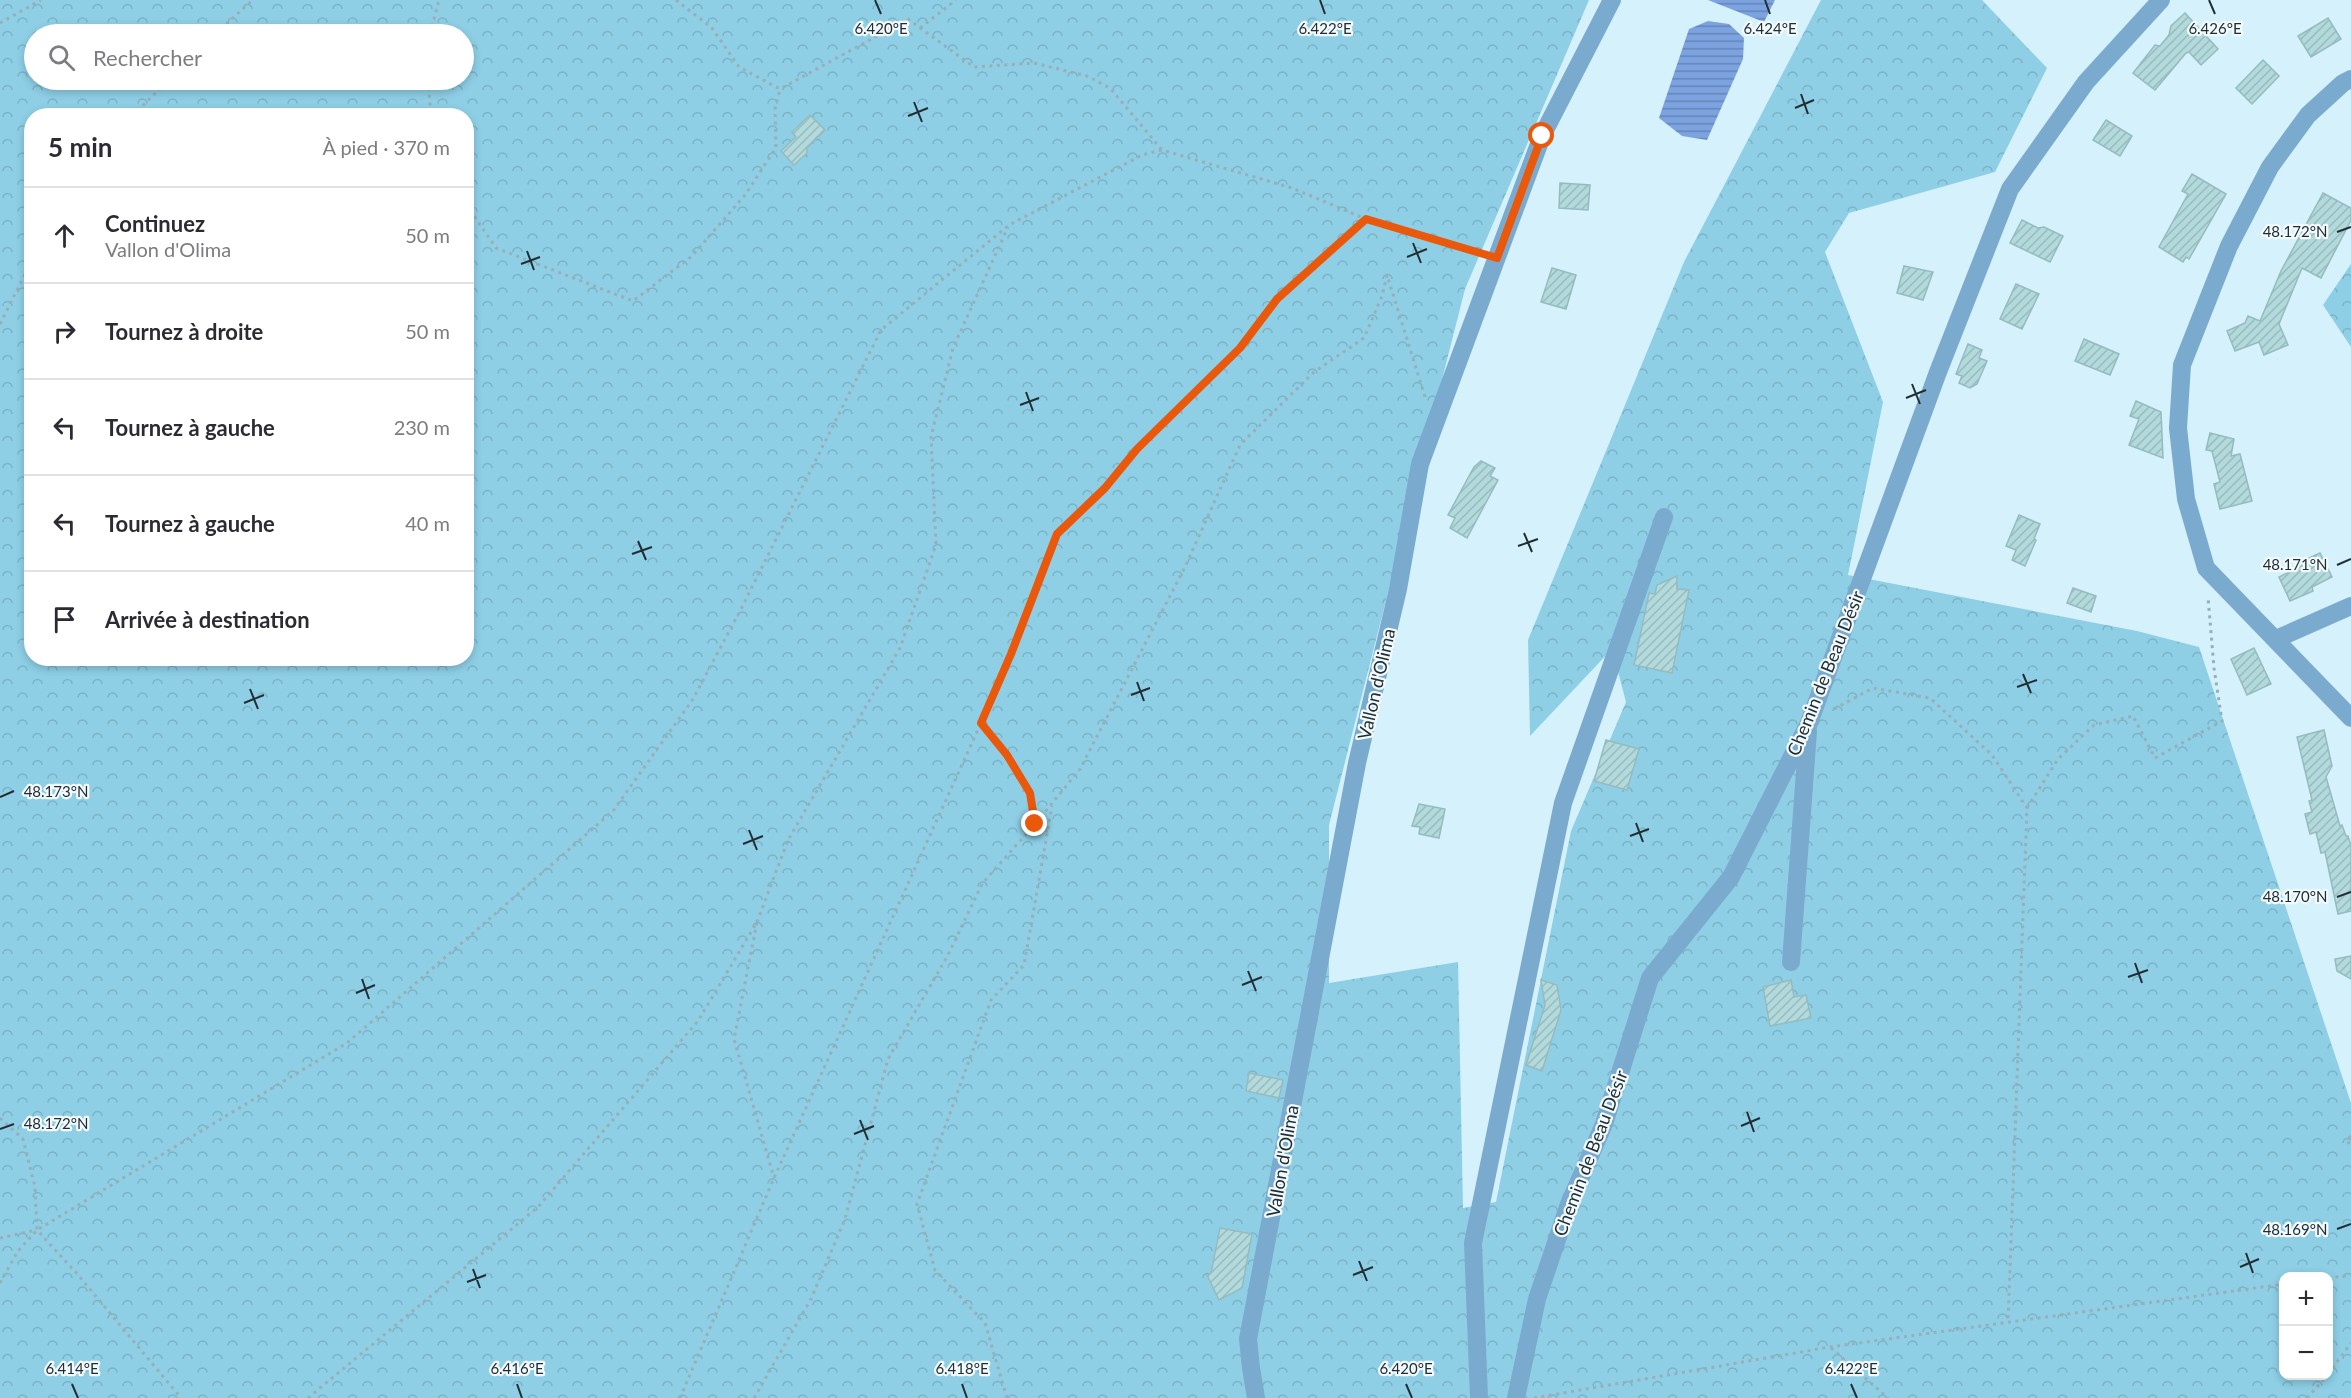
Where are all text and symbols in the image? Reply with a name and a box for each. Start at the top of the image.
text: 6.420°E [854,19,908,37]
text: 6.422°E [1298,19,1352,37]
text: 6.424°E [1743,19,1797,37]
text: 6.426°E [2188,19,2242,37]
search box [24,24,474,90]
icon: search [45,41,78,74]
text: Rechercher [93,44,202,71]
route start [1528,122,1554,148]
text: 5 min [48,131,112,163]
text: À pied · 370 m [322,135,450,159]
text: Continuez [105,210,205,237]
icon: ahead [48,219,81,252]
text: 48.172°N [2263,222,2327,240]
text: 50 m [405,223,450,247]
text: Vallon d'Olima [105,237,231,261]
icon: right [48,315,81,348]
text: Tournez à droite [105,318,263,345]
text: 50 m [405,319,450,343]
icon: left [48,411,81,444]
text: Tournez à gauche [105,414,275,441]
text: 230 m [394,415,450,439]
icon: left [48,507,81,540]
text: Tournez à gauche [105,510,275,537]
text: 40 m [405,511,450,535]
text: 48.171°N [2263,555,2327,573]
street label: Chemin de Beau Désir [1782,587,1868,759]
icon: arrive [48,603,81,636]
text: Arrivée à destination [105,606,310,633]
street label: Vallon d'Olima [1353,626,1399,742]
text: 48.173°N [24,782,88,800]
route end [1021,810,1047,836]
text: 48.170°N [2263,887,2327,905]
street label: Chemin de Beau Désir [1548,1067,1632,1239]
street label: Vallon d'Olima [1261,1103,1303,1219]
text: 48.172°N [24,1114,88,1132]
text: 48.169°N [2263,1220,2327,1238]
map controls [2279,1272,2333,1380]
button: + [2279,1272,2333,1326]
button: − [2279,1326,2333,1380]
text: 6.414°E [45,1359,99,1377]
text: 6.416°E [490,1359,544,1377]
text: 6.418°E [935,1359,989,1377]
text: 6.420°E [1379,1359,1433,1377]
text: 6.422°E [1824,1359,1878,1377]

